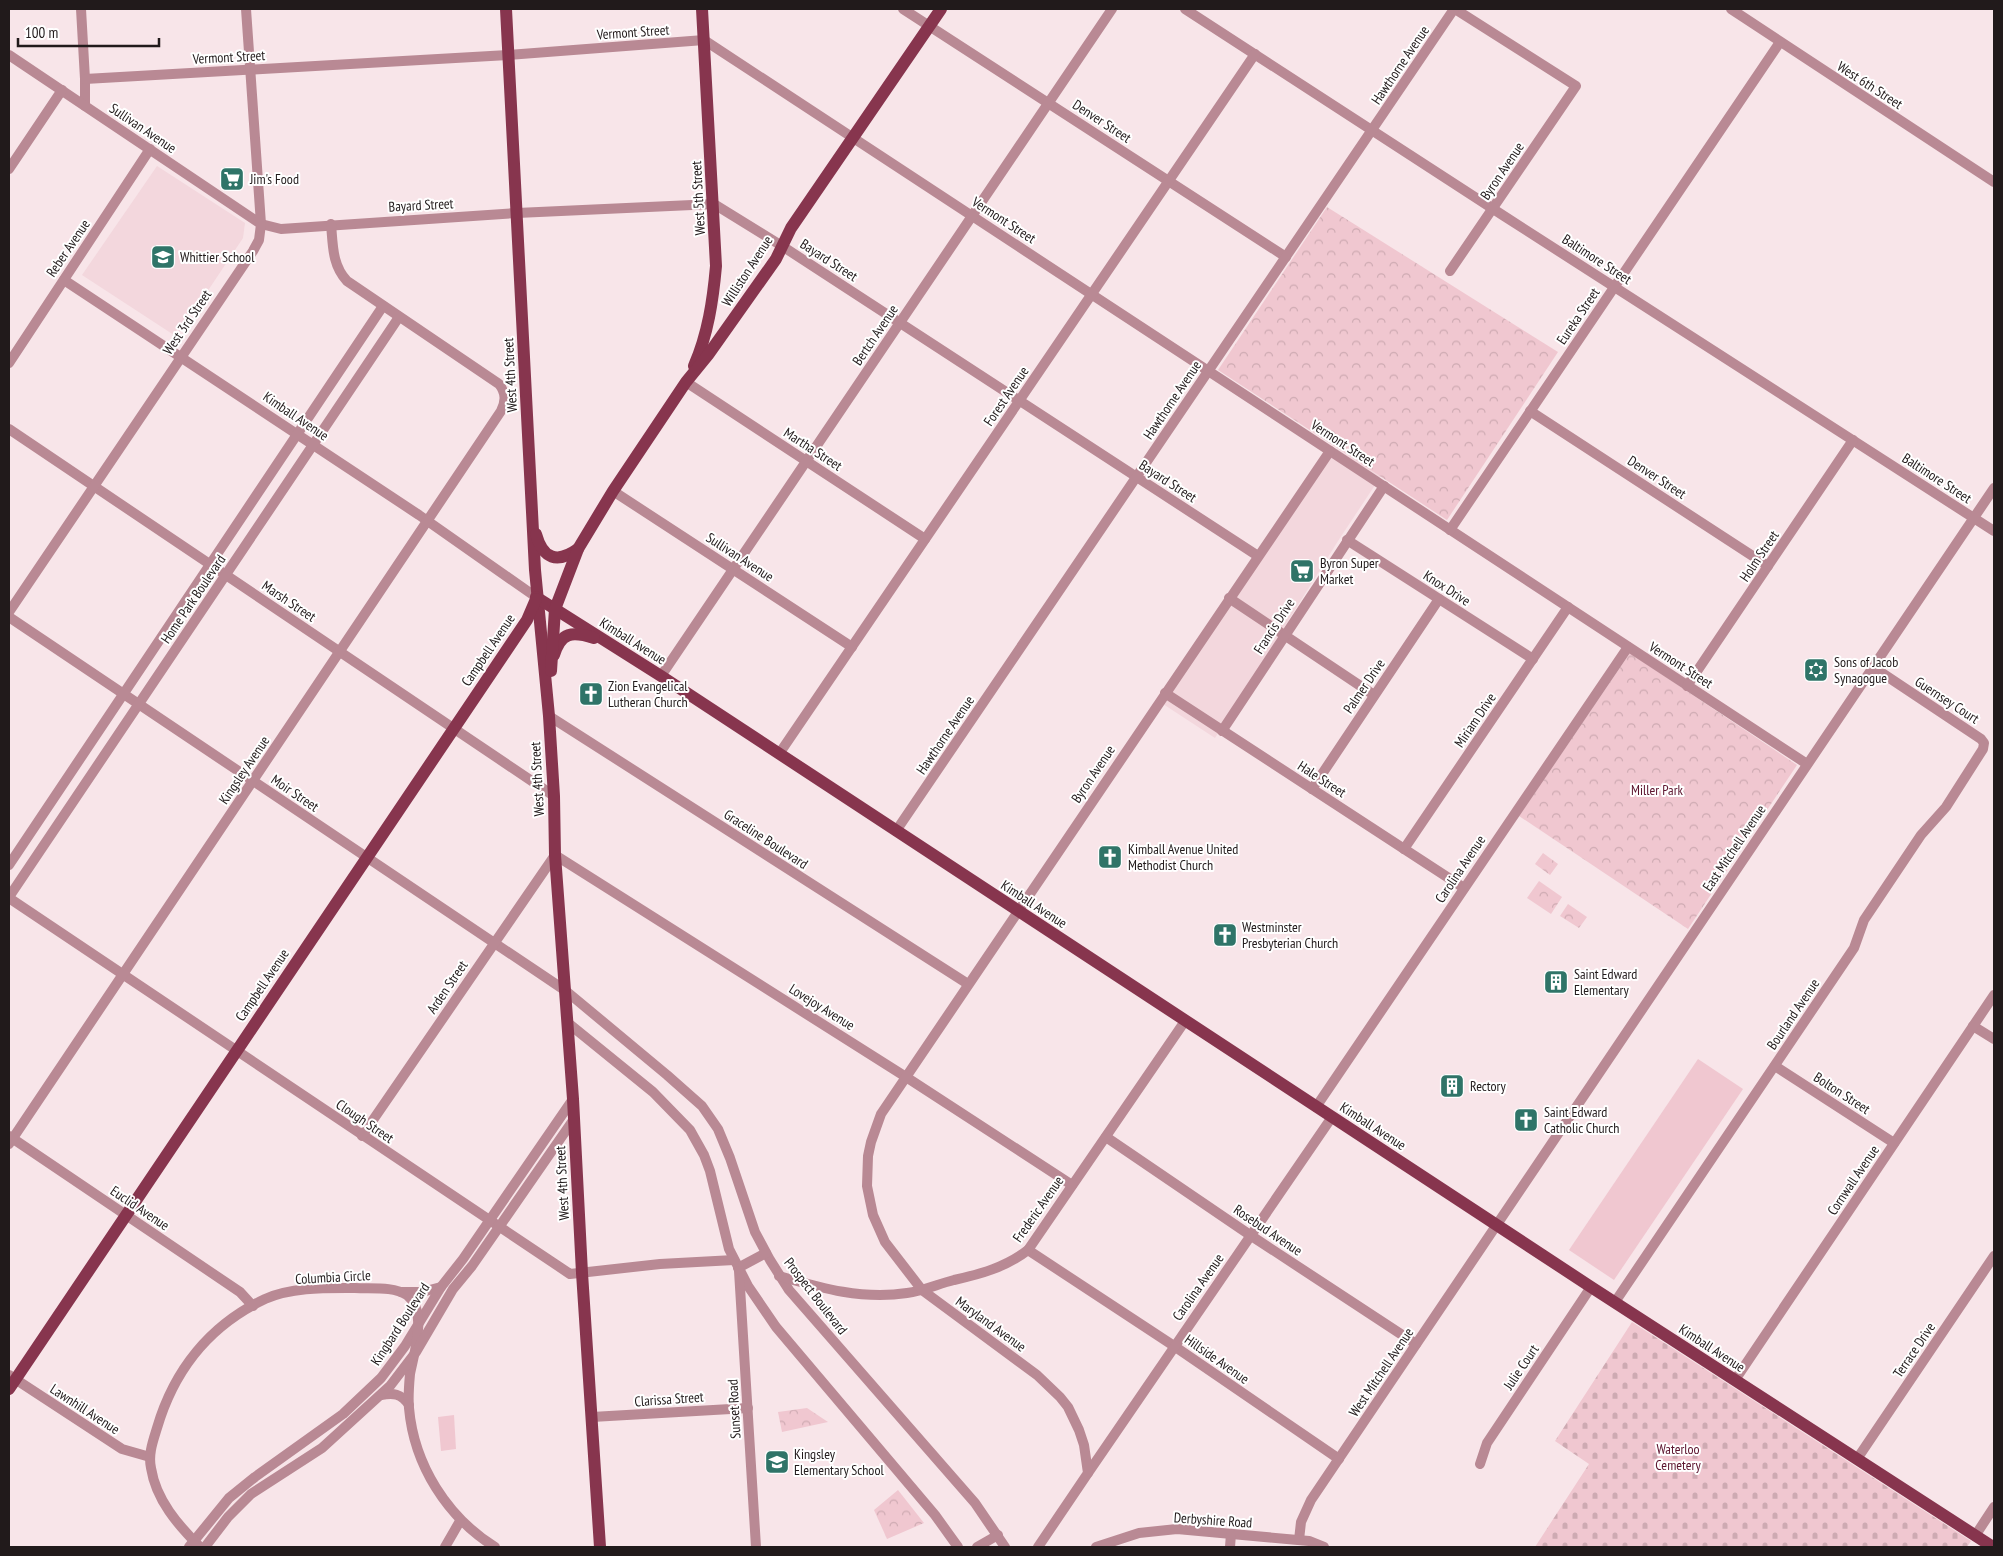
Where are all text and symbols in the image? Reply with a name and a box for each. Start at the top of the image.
scale bar [18,15,159,47]
street label: Vermont Street [595,20,670,44]
street label: Hawthorne Avenue [1367,22,1433,108]
text: 100 m [25,23,58,42]
street label: Vermont Street [191,46,266,68]
street label: West 6th Street [1834,57,1906,113]
street label: Denver Street [1069,95,1135,147]
street label: Sullivan Avenue [106,99,180,157]
street label: Byron Avenue [1476,138,1528,203]
street label: West 5th Street [687,160,709,236]
supermarket icon: Jim's Food [219,166,245,192]
place label: Jim's Food [249,170,299,188]
street label: Vermont Street [968,192,1039,247]
street label: Bayard Street [388,194,454,216]
street label: Reber Avenue [42,216,94,280]
street label: Baltimore Street [1559,230,1635,288]
street label: Williston Avenue [717,232,777,310]
street label: Bayard Street [797,235,861,285]
school or university icon: Whittier School [150,244,176,270]
place label: Whittier School [180,248,255,266]
street label: Eureka Street [1552,284,1604,348]
street label: West 3rd Street [159,286,215,358]
street label: Bertch Avenue [848,301,902,369]
street label: West 4th Street [499,337,521,413]
street label: Hawthorne Avenue [1139,357,1205,443]
street label: Forest Avenue [980,363,1033,429]
street label: Kimball Avenue [260,387,332,445]
street label: Vermont Street [1307,415,1378,470]
street label: Martha Street [780,423,846,475]
street label: Baltimore Street [1899,449,1975,507]
street label: Denver Street [1624,451,1690,503]
street label: Bayard Street [1136,456,1200,506]
street label: Holm Street [1735,527,1783,585]
street label: Sullivan Avenue [703,529,777,586]
street label: Home Park Boulevard [157,551,229,647]
place label: Byron Super Market [1320,554,1379,588]
supermarket icon: Byron Super Market [1289,558,1315,584]
street label: Knox Drive [1420,566,1474,610]
street label: Marsh Street [259,576,320,626]
street label: Francis Drive [1249,595,1299,657]
street label: Campbell Avenue [457,610,519,690]
street label: Kimball Avenue [596,613,670,669]
street label: Vermont Street [1645,637,1716,692]
place label: Sons of Jacob Synagogue [1834,653,1898,687]
street label: Palmer Drive [1339,655,1389,717]
synagogue icon: Sons of Jacob Synagogue [1803,657,1829,683]
street label: Guernsey Court [1911,673,1983,728]
place label: Zion Evangelical Lutheran Church [608,677,688,711]
church icon: Zion Evangelical Lutheran Church [578,681,604,707]
street label: Miriam Drive [1450,689,1500,751]
street label: Hawthorne Avenue [912,692,978,778]
street label: Kingsley Avenue [215,732,274,808]
street label: West 4th Street [526,741,548,817]
street label: Byron Avenue [1067,741,1119,806]
street label: Hale Street [1294,757,1350,801]
street label: Moir Street [268,770,322,816]
park label: Miller Park [1631,781,1684,799]
street label: East Mitchell Avenue [1698,801,1770,895]
street label: Graceline Boulevard [721,805,811,873]
street label: Carolina Avenue [1431,832,1489,906]
place label: Kimball Avenue United Methodist Church [1128,840,1238,874]
church icon: Kimball Avenue United Methodist Church [1097,844,1123,870]
street label: Kimball Avenue [998,876,1071,932]
place label: Westminster Presbyterian Church [1242,918,1338,952]
church icon: Westminster Presbyterian Church [1212,922,1238,948]
street label: Campbell Avenue [231,945,293,1025]
street label: Arden Street [423,957,471,1017]
place label: Saint Edward Elementary [1574,965,1637,999]
building icon: Saint Edward Elementary [1543,969,1569,995]
street label: Bourland Avenue [1763,975,1823,1053]
street label: Lovejoy Avenue [786,980,858,1034]
street label: Bolton Street [1810,1068,1874,1118]
building icon: Rectory [1439,1073,1465,1099]
place label: Rectory [1470,1077,1506,1095]
street label: Clough Street [333,1095,397,1147]
street label: Kimball Avenue [1337,1098,1410,1154]
place label: Saint Edward Catholic Church [1544,1103,1620,1137]
church icon: Saint Edward Catholic Church [1513,1107,1539,1133]
street label: Cornwall Avenue [1823,1141,1883,1218]
street label: West 4th Street [551,1145,573,1221]
street label: Frederic Avenue [1009,1172,1068,1246]
street label: Euclid Avenue [107,1182,173,1234]
street label: Rosebud Avenue [1230,1200,1306,1260]
street label: Carolina Avenue [1168,1250,1228,1324]
street label: Prospect Boulevard [780,1254,852,1338]
street label: Columbia Circle [295,1266,371,1288]
street label: Kingbard Boulevard [367,1279,433,1369]
street label: Maryland Avenue [952,1292,1030,1356]
street label: Terrace Drive [1889,1319,1939,1381]
street label: Kimball Avenue [1676,1320,1749,1376]
street label: West Mitchell Avenue [1345,1324,1417,1420]
street label: Hillside Avenue [1181,1330,1253,1388]
street label: Julie Court [1499,1341,1543,1394]
street label: Sunset Road [723,1379,745,1439]
street label: Lawnhill Avenue [47,1380,123,1438]
street label: Clarissa Street [634,1388,704,1410]
park label: Waterloo Cemetery [1655,1440,1701,1474]
place label: Kingsley Elementary School [794,1445,884,1479]
school or university icon: Kingsley Elementary School [764,1449,790,1475]
street label: Derbyshire Road [1173,1508,1253,1532]

